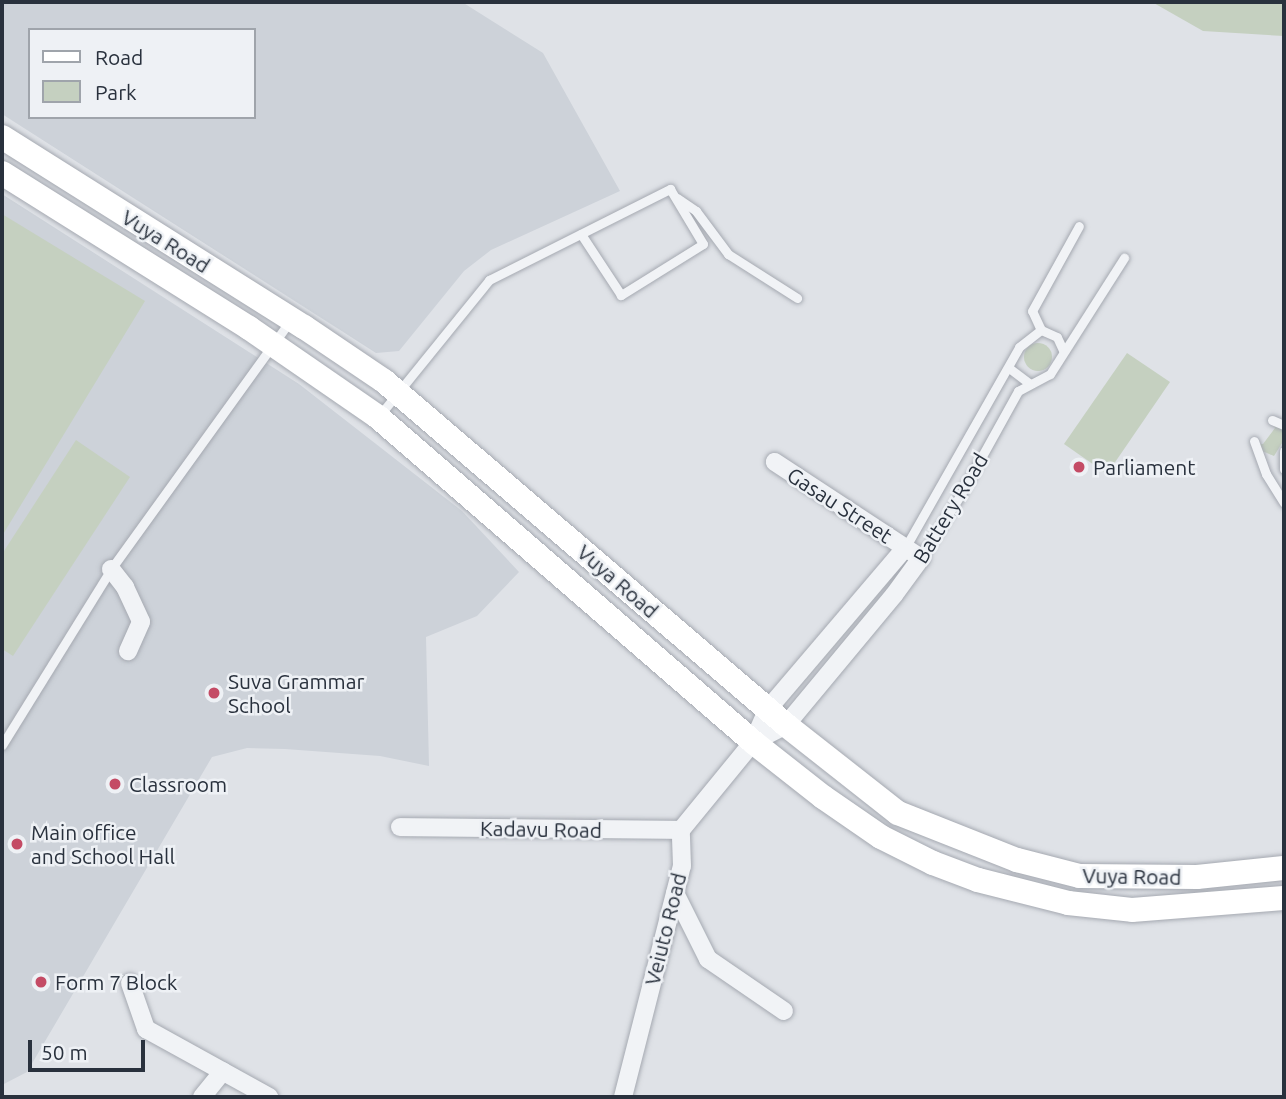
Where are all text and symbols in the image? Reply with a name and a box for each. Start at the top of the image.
legend [28,28,256,119]
text: Road [95,45,143,69]
text: Park [95,80,137,104]
street label: Vuya Road [117,204,215,278]
street label: Battery Road [907,448,993,568]
place label: Parliament [1093,454,1195,480]
marker: Parliament [1071,459,1087,475]
street label: Gasau Street [783,462,897,548]
street label: Vuya Road [572,539,664,623]
place label: Suva Grammar School [228,668,364,718]
marker: Suva Grammar School [206,685,222,701]
place label: Classroom [129,771,227,797]
marker: Classroom [107,776,123,792]
street label: Kadavu Road [480,815,602,843]
place label: Main office and School Hall [31,819,175,869]
marker: Main office and School Hall [9,836,25,852]
street label: Vuya Road [1082,863,1182,889]
street label: Veiuto Road [639,870,691,988]
place label: Form 7 Block [55,969,177,995]
marker: Form 7 Block [33,974,49,990]
scale bar [32,1026,149,1070]
text: 50 m [41,1040,88,1064]

